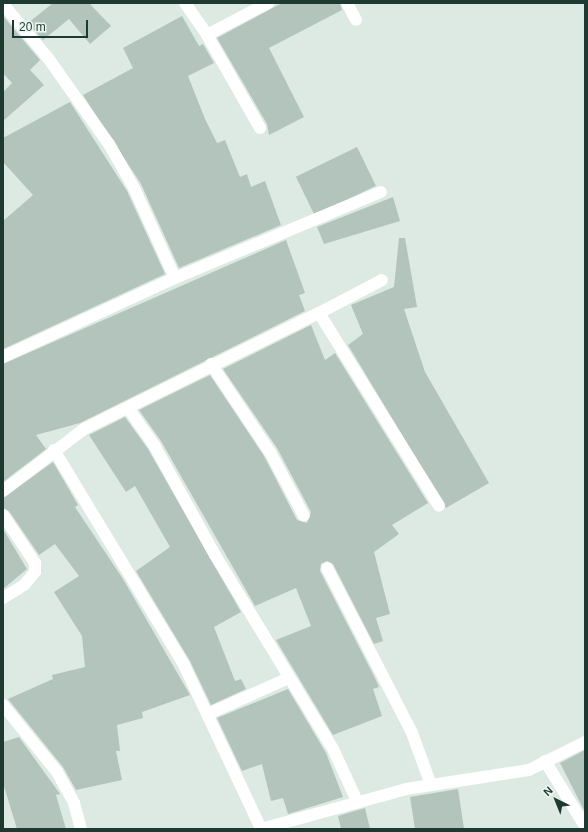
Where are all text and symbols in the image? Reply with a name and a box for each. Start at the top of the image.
scale bar [14,12,90,38]
text: 20 m [19,20,46,34]
north arrow [536,780,576,820]
text: N [541,784,555,798]

